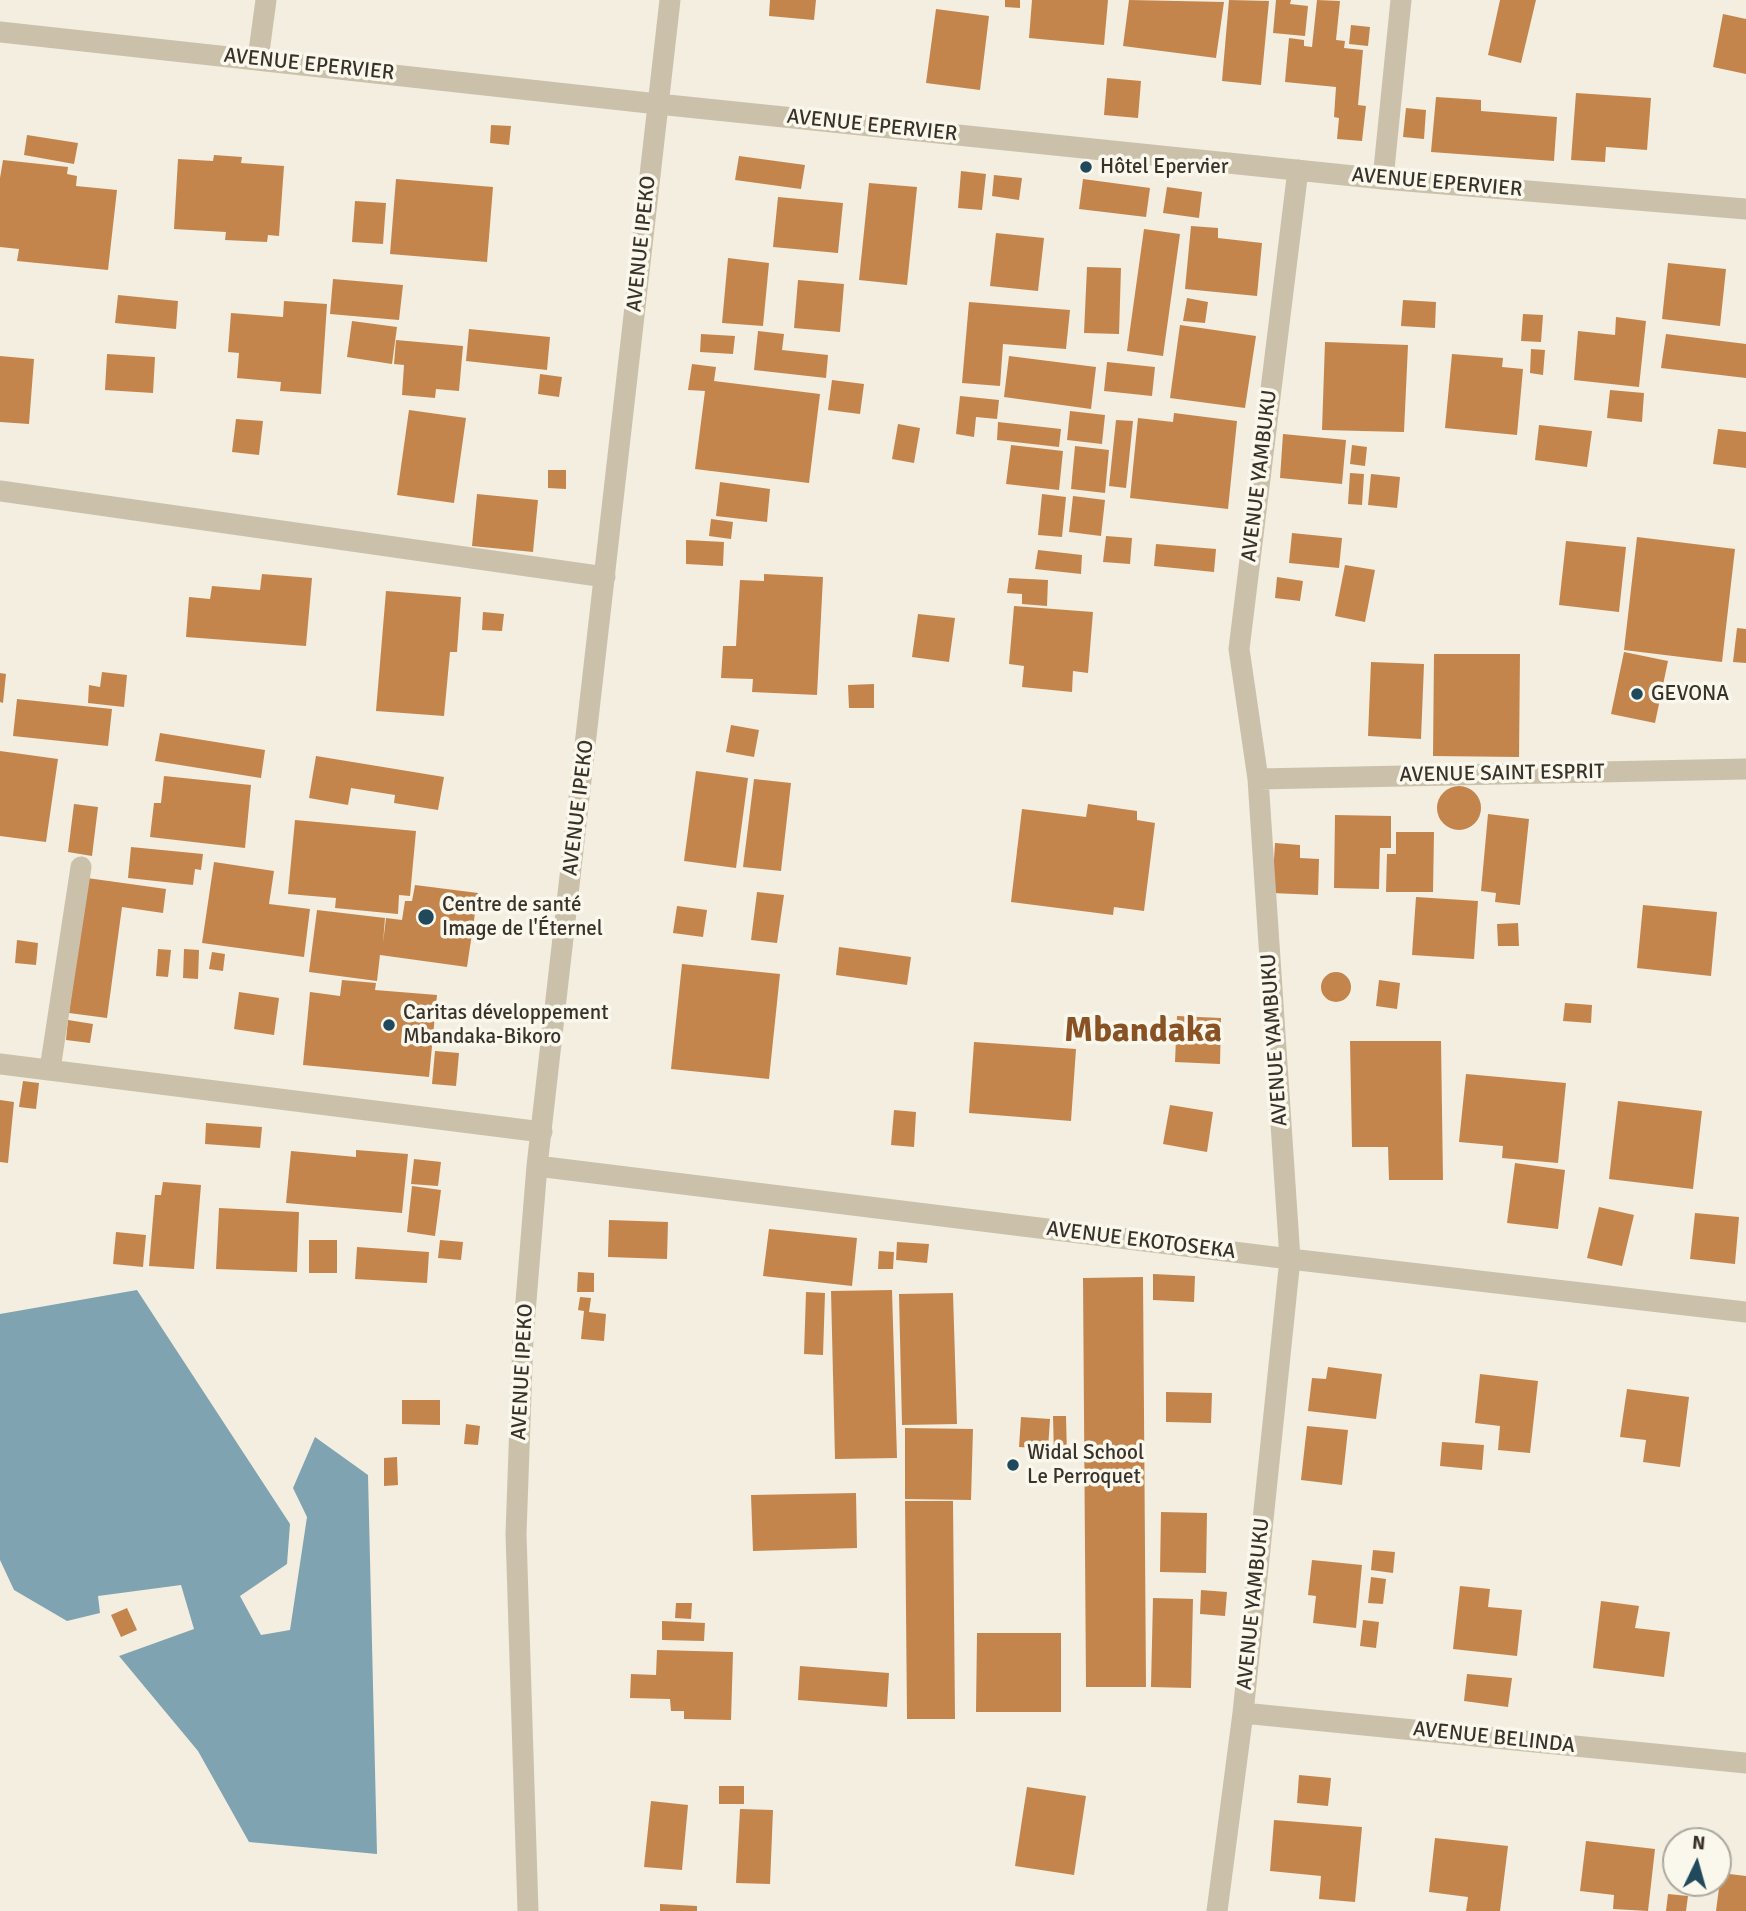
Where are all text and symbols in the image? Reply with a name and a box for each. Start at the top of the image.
street label: AVENUE EPERVIER [223,44,395,86]
street label: AVENUE EPERVIER [786,105,958,147]
place label: Hôtel Epervier [1100,154,1228,180]
marker: Hôtel Epervier [1078,159,1094,175]
street label: AVENUE EPERVIER [1351,163,1523,203]
street label: AVENUE IPEKO [622,175,662,313]
street label: AVENUE YAMBUKU [1237,389,1283,563]
place label: GEVONA [1651,681,1729,707]
marker: GEVONA [1629,686,1645,702]
street label: AVENUE IPEKO [558,739,600,877]
street label: AVENUE SAINT ESPRIT [1399,760,1605,788]
place label: Centre de santé Image de l'Éternel [442,892,603,942]
marker: Centre de santé Image de l'Éternel [416,907,436,927]
street label: AVENUE YAMBUKU [1256,953,1294,1127]
place label: Caritas développement Mbandaka-Bikoro [403,1000,609,1050]
district label: Mbandaka [1064,1011,1222,1053]
marker: Caritas développement Mbandaka-Bikoro [381,1017,397,1033]
street label: AVENUE EKOTOSEKA [1045,1217,1237,1265]
street label: AVENUE IPEKO [507,1303,539,1441]
place label: Widal School Le Perroquet [1027,1440,1144,1490]
marker: Widal School Le Perroquet [1005,1457,1021,1473]
street label: AVENUE YAMBUKU [1232,1517,1276,1691]
street label: AVENUE BELINDA [1412,1717,1576,1759]
north arrow [1662,1827,1732,1897]
text: N [1691,1831,1706,1856]

